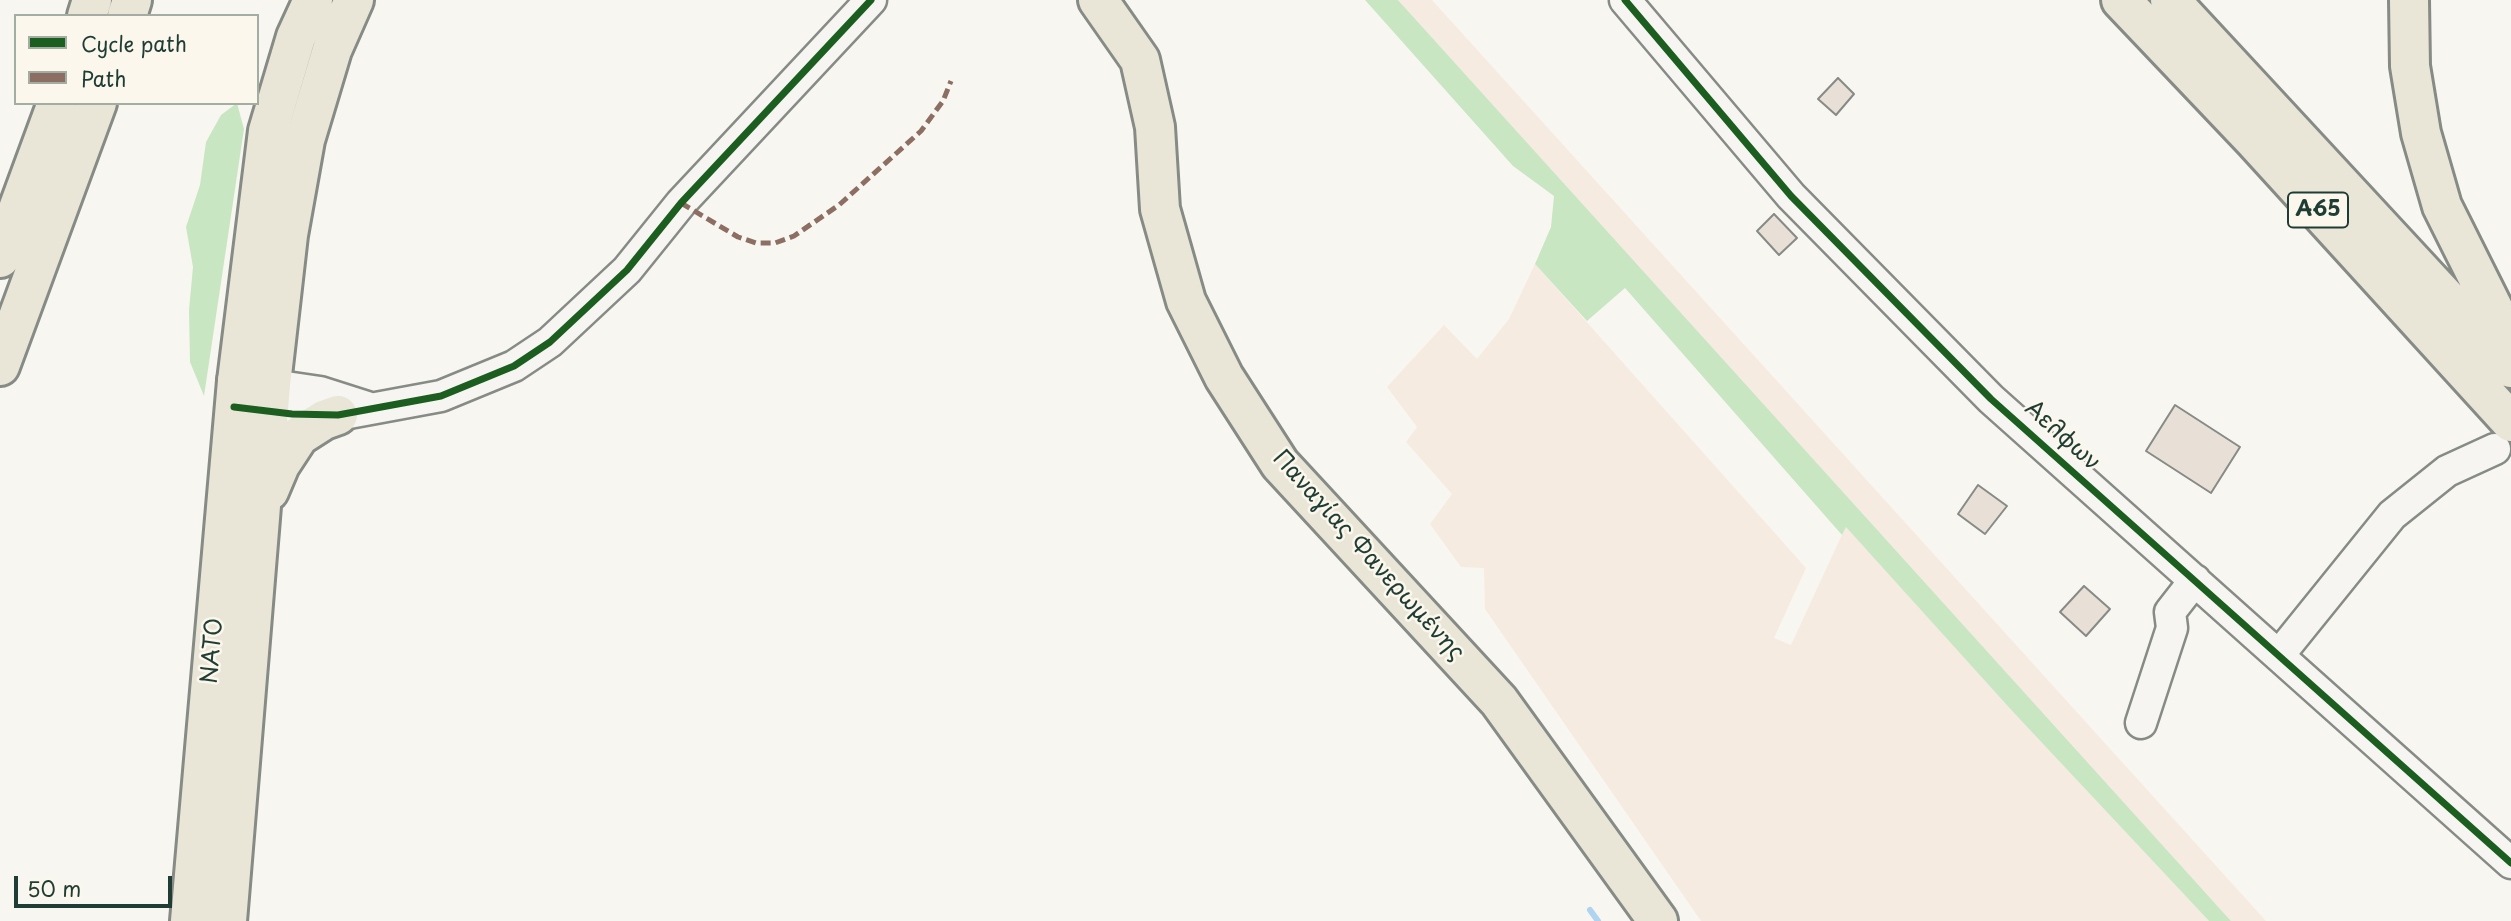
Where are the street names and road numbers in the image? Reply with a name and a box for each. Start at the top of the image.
road number: Α65 [2288,192,2348,228]
street label: Αελφων [2019,395,2105,477]
street label: Παναγίας Φανερωμένης [1266,445,1470,667]
street label: ΝΑΤΟ [196,617,230,685]

